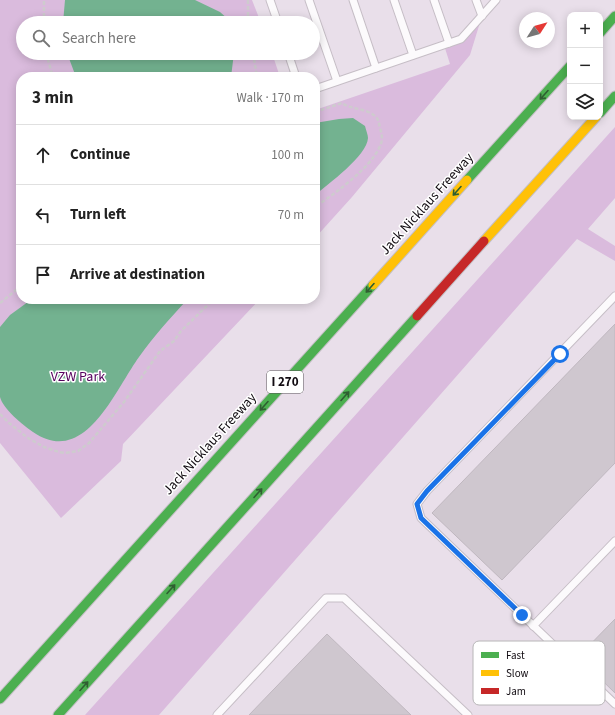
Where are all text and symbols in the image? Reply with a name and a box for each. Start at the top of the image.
north arrow [519,12,555,48]
map controls [567,12,603,120]
button: + [567,12,603,48]
search box [16,16,320,60]
icon: search [30,27,52,49]
text: Search here [62,28,136,49]
button: − [567,48,603,84]
button: layers [567,84,603,120]
text: 3 min [32,86,73,110]
text: Walk · 170 m [236,89,304,107]
one-way arrow [539,90,549,100]
icon: ahead [32,144,54,166]
text: Continue [70,144,130,165]
text: 100 m [271,146,304,164]
street label: Jack Nicklaus Freeway [376,148,479,260]
one-way arrow [453,186,462,196]
icon: left [32,204,54,226]
text: Turn left [70,204,126,225]
text: 70 m [278,206,304,224]
icon: arrive [32,264,54,286]
text: Arrive at destination [70,264,205,285]
one-way arrow [365,283,375,293]
route start [551,345,569,363]
park label: VZW Park [51,367,105,387]
road number: I 270 [267,371,303,393]
street label: Jack Nicklaus Freeway [159,388,262,500]
one-way arrow [340,391,350,401]
one-way arrow [260,400,269,411]
one-way arrow [253,488,263,498]
one-way arrow [166,585,175,595]
route end [513,606,531,624]
legend [473,641,605,705]
text: Fast [506,648,525,663]
text: Slow [506,666,529,681]
one-way arrow [79,681,89,691]
text: Jam [506,684,526,699]

